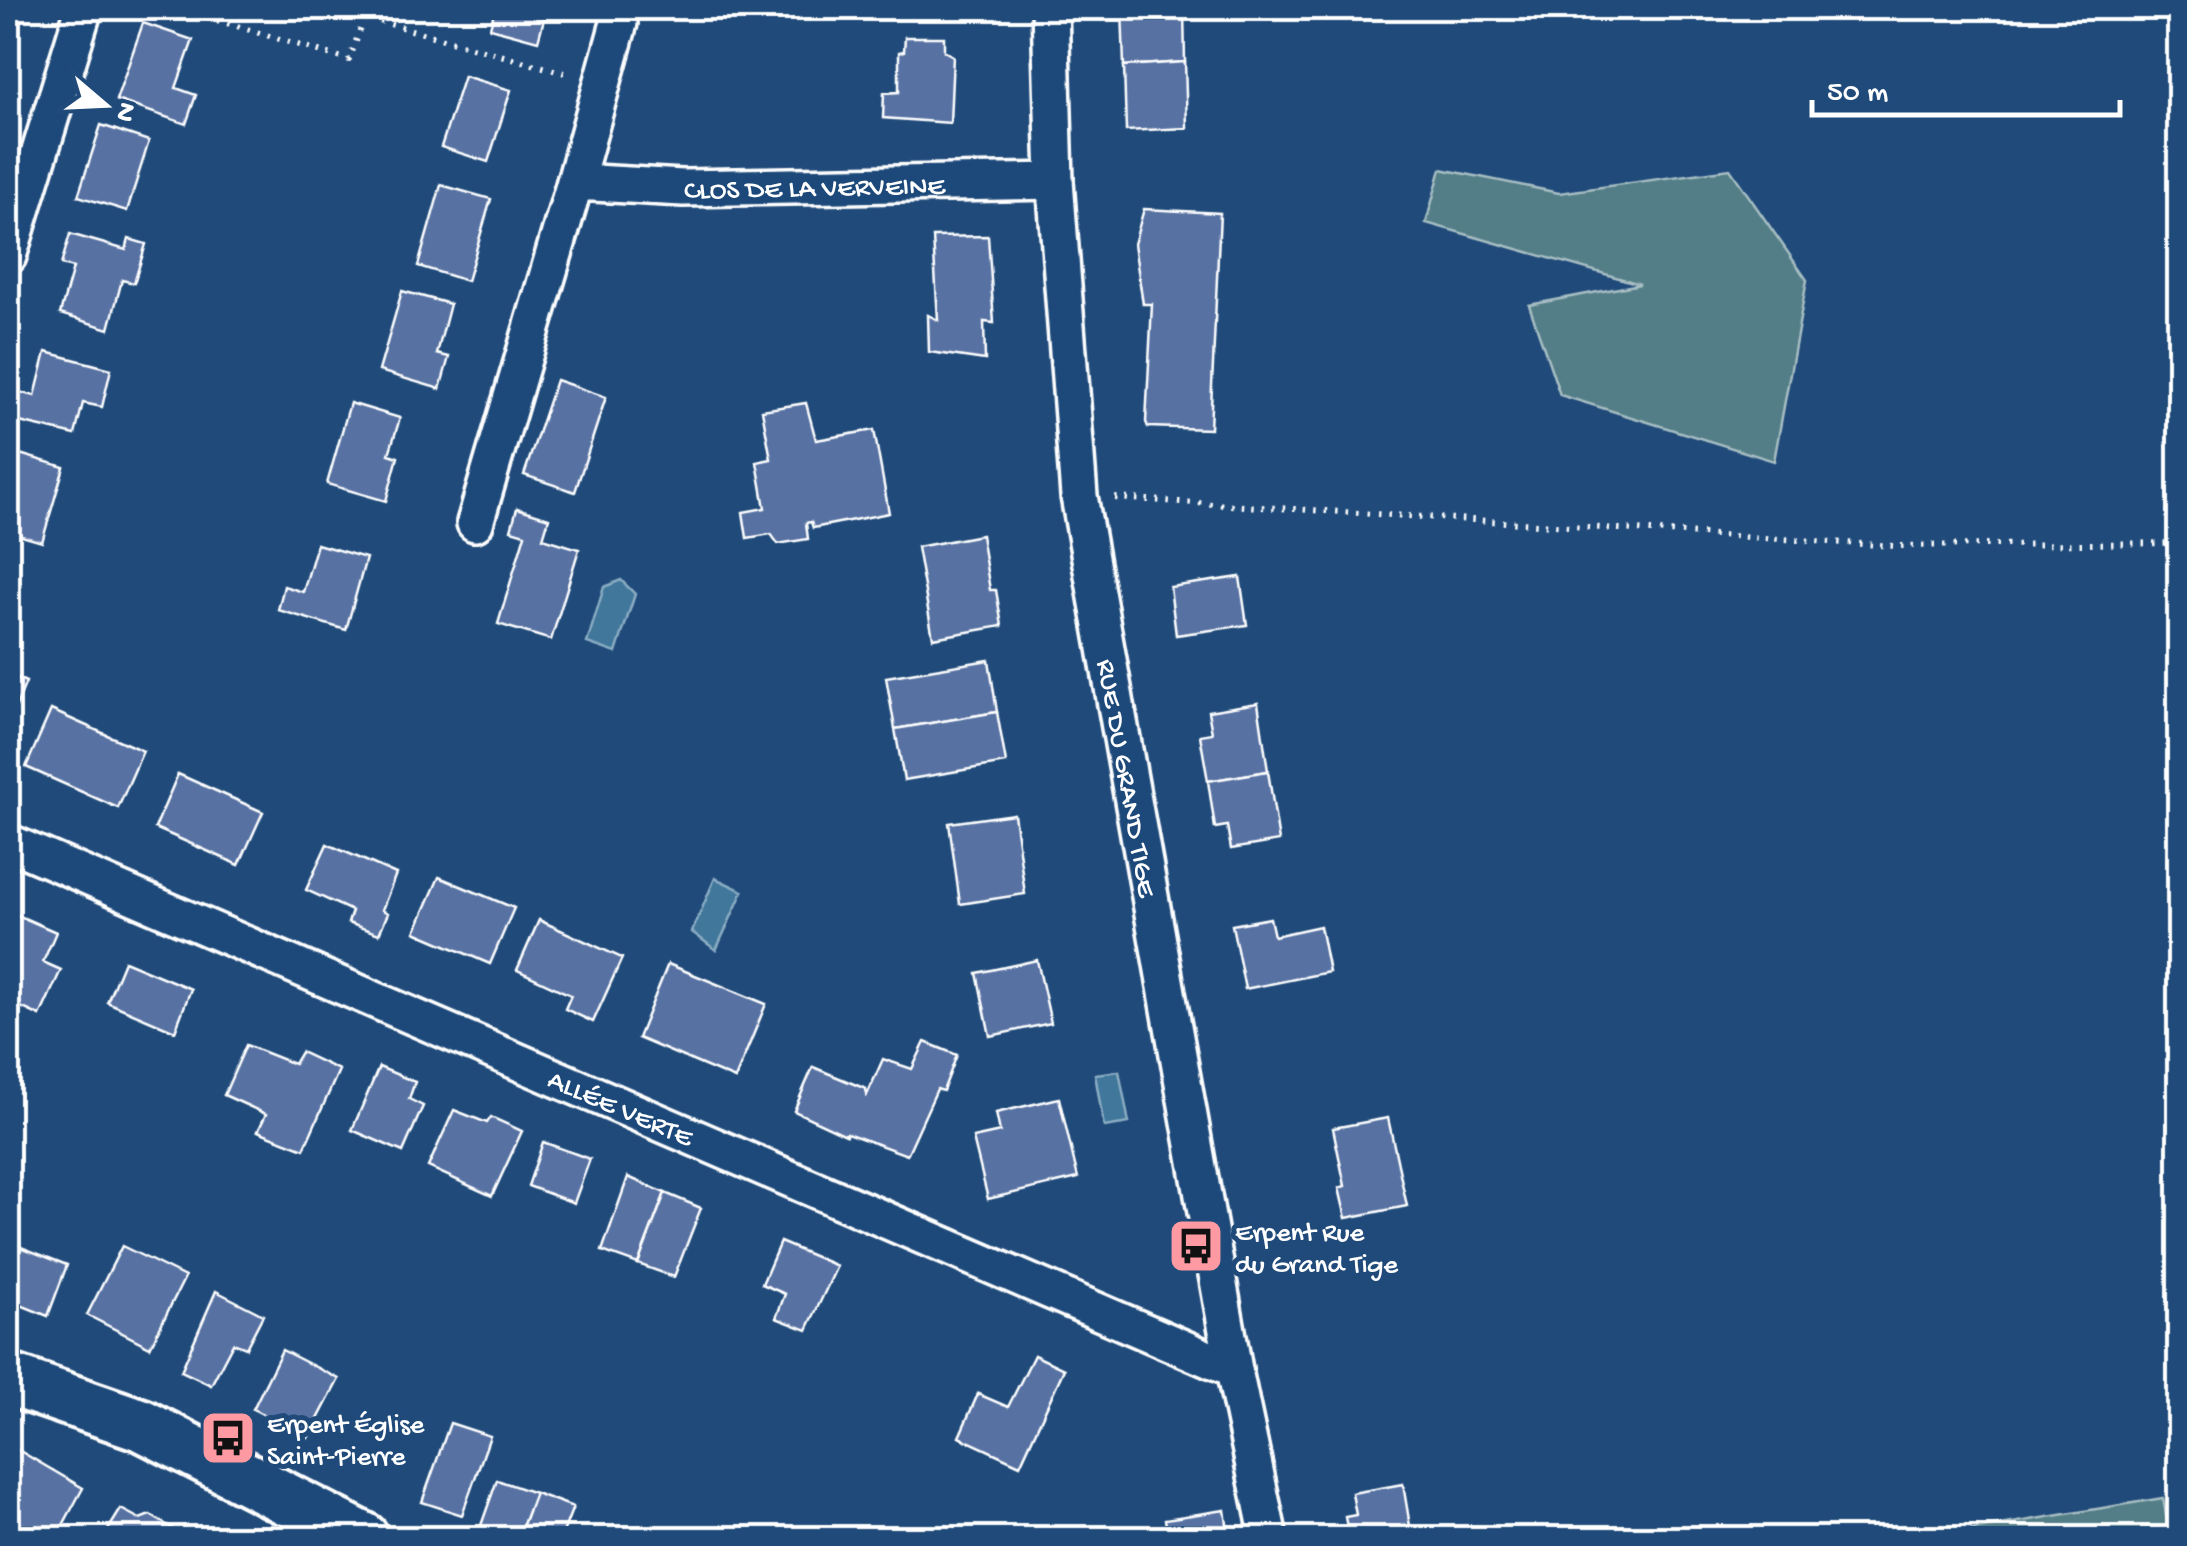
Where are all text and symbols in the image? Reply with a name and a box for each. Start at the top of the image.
north arrow [55,55,155,155]
scale bar [1812,55,2120,117]
text: 50 m [1827,77,1888,112]
text: N [106,98,143,126]
street label: CLOS DE LA VERVEINE [684,171,947,209]
street label: RUE DU GRAND TIGE [1087,657,1162,901]
street label: ALLÉE VERTE [542,1065,699,1157]
bus stop icon: Erpent Rue du Grand Tige [1166,1216,1226,1276]
place label: Erpent Rue du Grand Tige [1235,1218,1398,1283]
bus stop icon: Erpent Église Saint-Pierre [198,1408,258,1468]
place label: Erpent Église Saint-Pierre [267,1410,425,1475]

